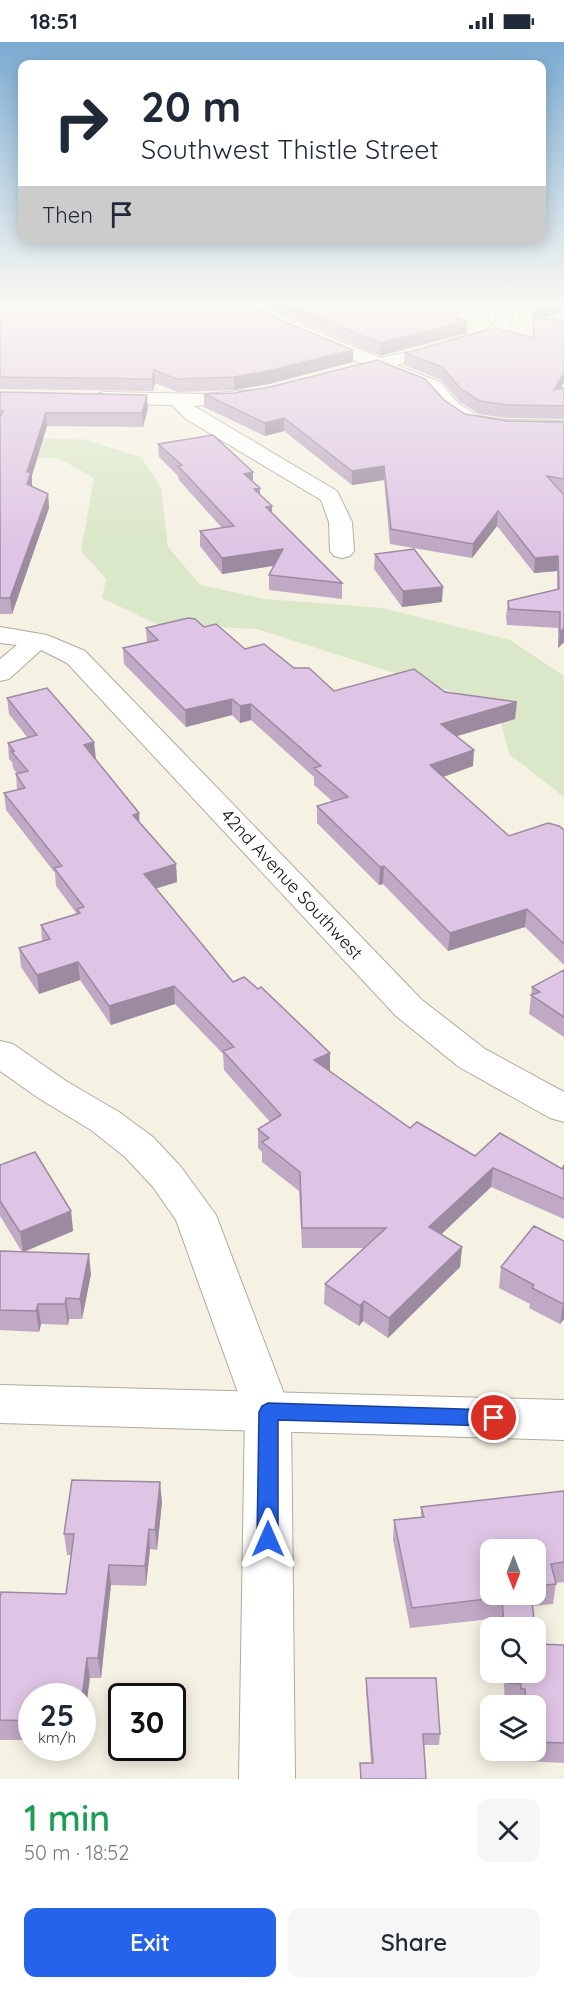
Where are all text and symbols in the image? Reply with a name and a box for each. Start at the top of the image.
text: 18:51 [30,7,78,35]
text: 20 m [141,80,241,133]
icon: right [42,84,120,162]
text: Southwest Thistle Street [141,132,439,166]
icon: arrive [105,198,138,231]
text: Then [42,201,93,229]
street label: 42nd Avenue Southwest [216,804,368,964]
pin [468,1392,519,1443]
icon: arrive [477,1401,510,1434]
position arrow [236,1507,300,1571]
north arrow [480,1539,546,1605]
map controls [480,1539,546,1761]
button: search [480,1617,546,1683]
speed limit sign: 30 [108,1683,186,1761]
button: layers [480,1695,546,1761]
text: 25 [40,1696,74,1734]
text: km/h [38,1728,76,1747]
text: 1 min [24,1795,110,1840]
button: close [477,1799,540,1862]
text: 50 m · 18:52 [24,1840,129,1865]
button: Exit [24,1908,276,1977]
button: Share [288,1908,540,1977]

